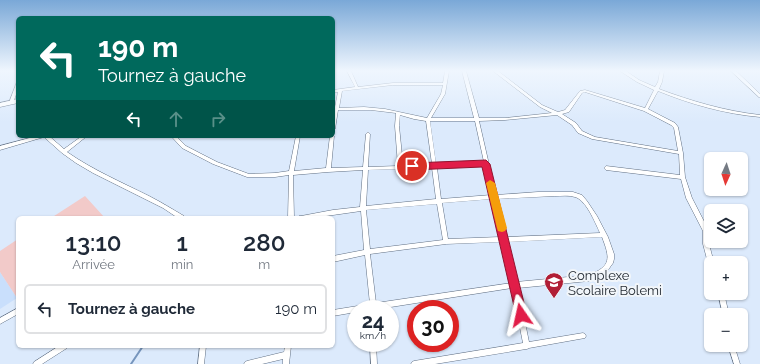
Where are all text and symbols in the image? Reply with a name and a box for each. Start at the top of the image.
text: 190 m [98,31,178,64]
icon: left [32,32,84,84]
text: Tournez à gauche [98,65,246,86]
icon: left [123,108,145,130]
icon: ahead [165,108,187,130]
icon: right [207,108,229,130]
pin [395,149,429,183]
north arrow [704,152,748,196]
map controls [704,152,748,352]
icon: arrive [401,155,423,177]
button: layers [704,204,748,248]
text: 13:10 [66,228,121,257]
text: 1 [177,228,188,257]
text: 280 [243,228,285,257]
button: + [704,256,748,300]
text: Arrivée [72,257,115,272]
text: min [171,257,193,272]
text: m [258,257,270,272]
place label: Complexe Scolaire Bolemi [568,268,662,298]
school or university icon: Complexe Scolaire Bolemi [543,271,565,299]
position arrow [500,294,542,336]
icon: left [34,298,56,320]
text: Tournez à gauche [68,300,195,318]
text: 190 m [275,300,317,318]
speed limit sign: 30 [407,300,459,352]
button: − [704,308,748,352]
text: 24 [362,309,384,333]
text: km/h [360,330,386,341]

